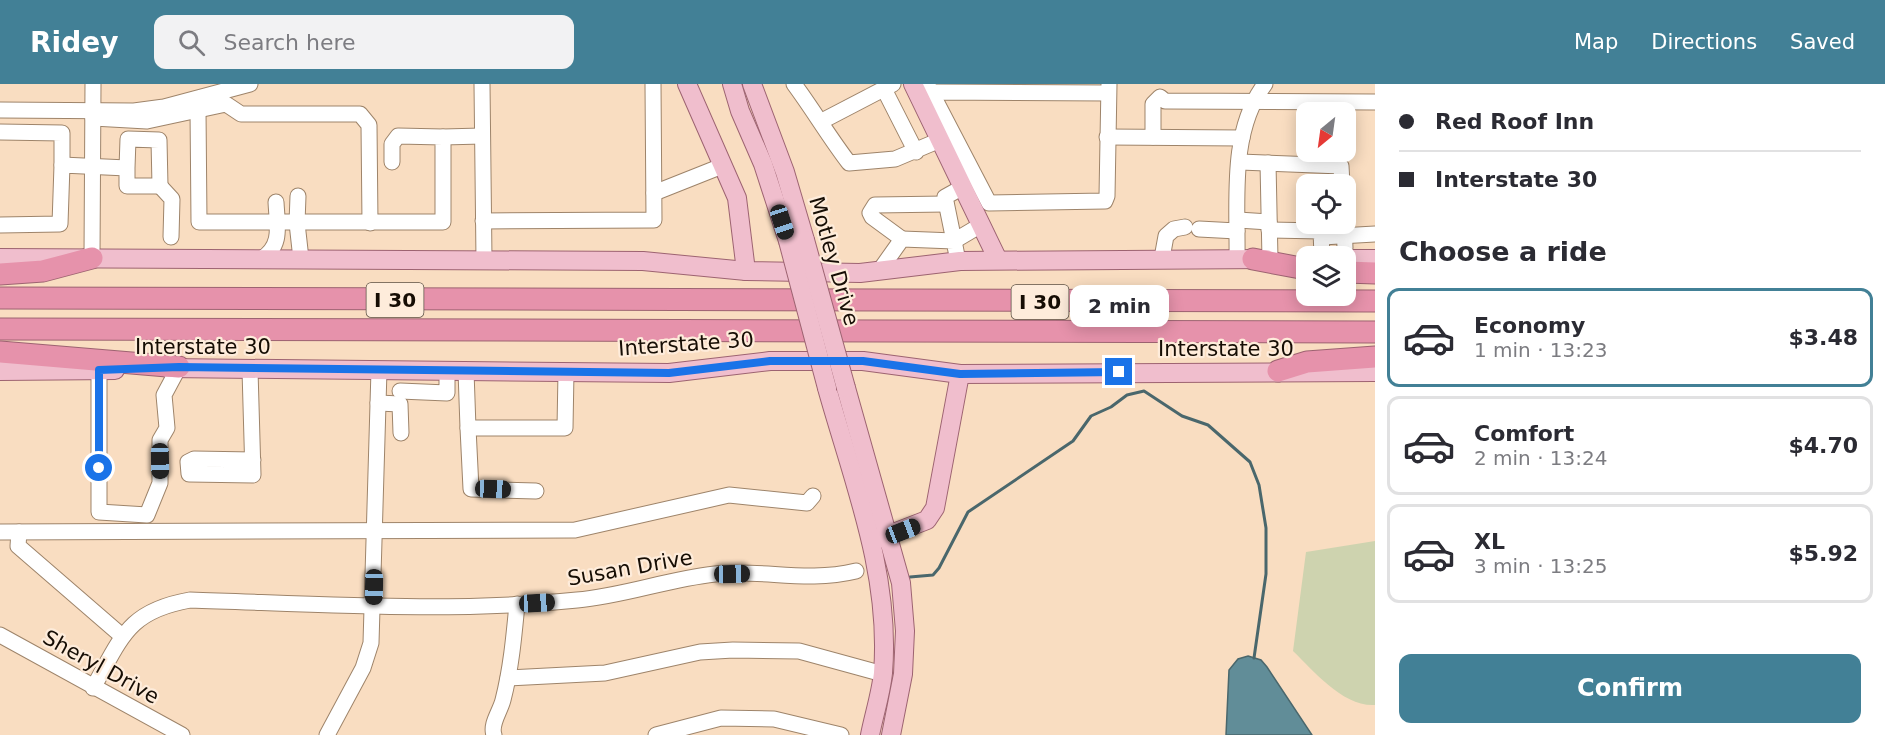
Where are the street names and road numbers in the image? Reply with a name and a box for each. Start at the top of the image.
street label: Motley Drive [804,194,864,328]
road number: I 30 [366,283,424,317]
road number: I 30 [1012,285,1068,319]
street label: Interstate 30 [617,327,755,361]
street label: Interstate 30 [135,335,271,359]
street label: Interstate 30 [1158,337,1294,361]
street label: Susan Drive [566,545,694,591]
street label: Sheryl Drive [39,625,163,709]

